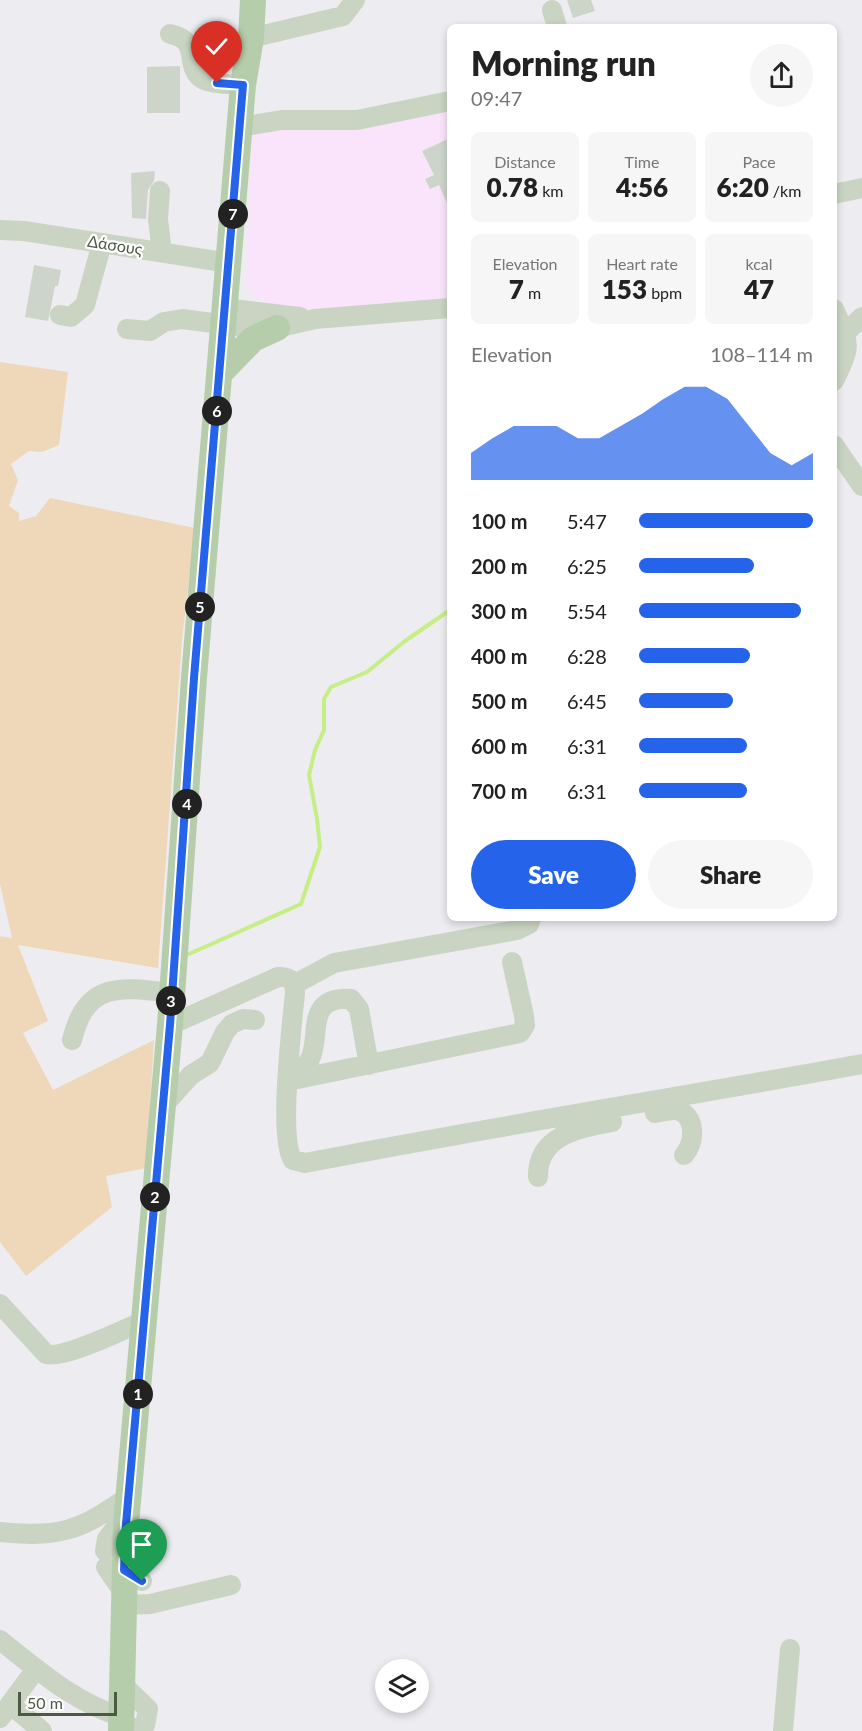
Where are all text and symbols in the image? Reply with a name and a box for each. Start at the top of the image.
pin [191,21,242,83]
icon: check [200,30,233,63]
text: Morning run [471,43,656,83]
button: share [750,44,813,107]
text: 09:47 [471,86,522,110]
text: Distance [494,152,556,171]
text: Time [625,152,659,171]
text: Pace [742,152,776,171]
text: 0.78 [487,171,538,203]
text: 4:56 [616,171,668,203]
text: 6:20 [717,171,769,203]
text: km [538,181,563,200]
text: /km [769,181,801,200]
pin: 7 [218,199,248,229]
text: 7 [228,204,238,223]
street label: Δάσους [86,231,144,258]
text: Elevation [493,254,558,273]
text: Heart rate [606,254,678,273]
text: kcal [745,254,773,273]
text: 7 [509,273,524,305]
text: 153 [602,273,647,305]
text: 47 [744,273,774,305]
text: m [524,283,541,302]
text: bpm [647,283,682,302]
text: Elevation [471,342,552,366]
text: 108–114 m [710,342,813,366]
pin: 6 [202,396,232,426]
text: 6 [212,401,222,420]
text: 100 m [471,509,527,533]
text: 5:47 [567,509,607,533]
text: 200 m [471,554,527,578]
text: 6:25 [567,554,607,578]
pin: 5 [185,592,215,622]
text: 5 [195,597,205,616]
text: 300 m [471,599,527,623]
text: 5:54 [567,599,607,623]
text: 400 m [471,644,527,668]
text: 6:28 [567,644,607,668]
text: 500 m [471,689,527,713]
text: 6:45 [567,689,607,713]
text: 600 m [471,734,527,758]
text: 6:31 [567,734,607,758]
text: 700 m [471,779,527,803]
text: 6:31 [567,779,607,803]
pin: 4 [172,789,202,819]
text: 4 [182,794,192,813]
button: Save [471,840,636,909]
button: Share [648,840,813,909]
pin: 3 [156,986,186,1016]
text: 3 [166,991,176,1010]
pin: 2 [140,1182,170,1212]
text: 2 [150,1187,160,1206]
pin: 1 [123,1379,153,1409]
text: 1 [133,1384,143,1403]
pin [116,1519,167,1581]
icon: arrive [125,1528,158,1561]
map controls [375,1659,429,1713]
button: layers [375,1659,429,1713]
scale bar [18,1689,117,1716]
text: 50 m [27,1693,63,1712]

